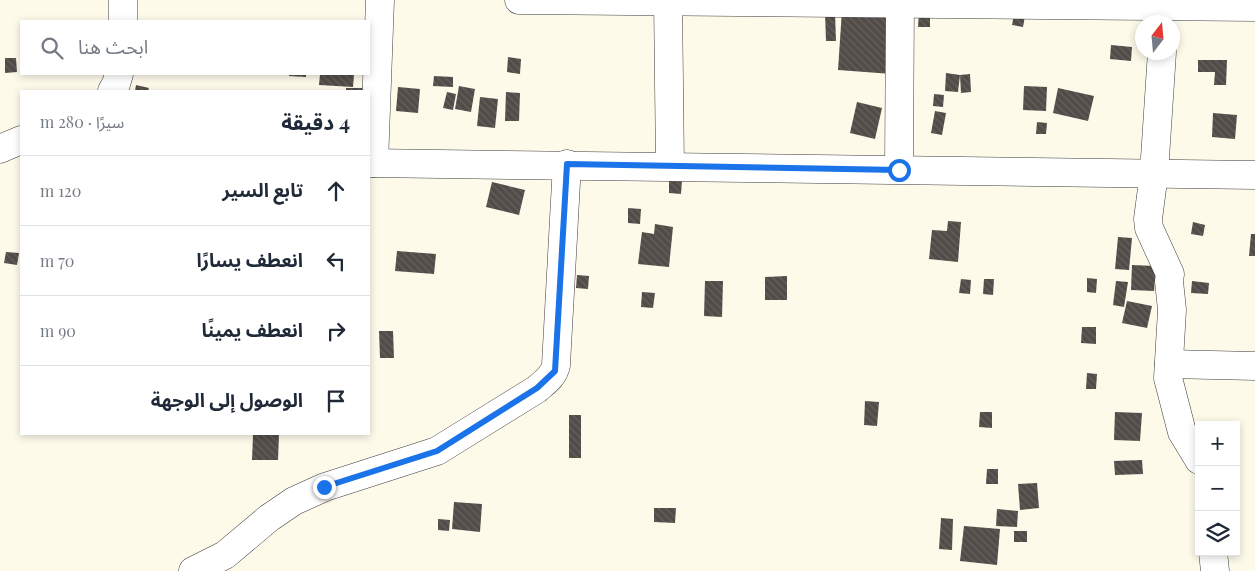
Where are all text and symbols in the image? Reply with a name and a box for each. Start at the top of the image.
north arrow [1135,15,1180,60]
search box [20,20,370,75]
text: ابحث هنا [78,33,148,59]
icon: search [38,34,66,62]
text: 4 دقيقة [281,107,350,135]
text: سيرًا · 280 m [40,111,124,132]
route start [888,159,911,182]
text: تابع السير [222,176,303,202]
icon: ahead [322,177,350,205]
text: 120 m [40,180,81,201]
text: انعطف يسارًا [197,246,303,272]
icon: left [322,247,350,275]
text: 70 m [40,250,74,271]
text: انعطف يمينًا [201,316,303,342]
icon: right [322,317,350,345]
text: 90 m [40,320,76,341]
text: الوصول إلى الوجهة [151,386,303,412]
icon: arrive [322,387,350,415]
map controls [1195,421,1240,556]
button: + [1195,421,1240,466]
button: − [1195,466,1240,511]
route end [313,476,336,499]
button: layers [1195,511,1240,556]

